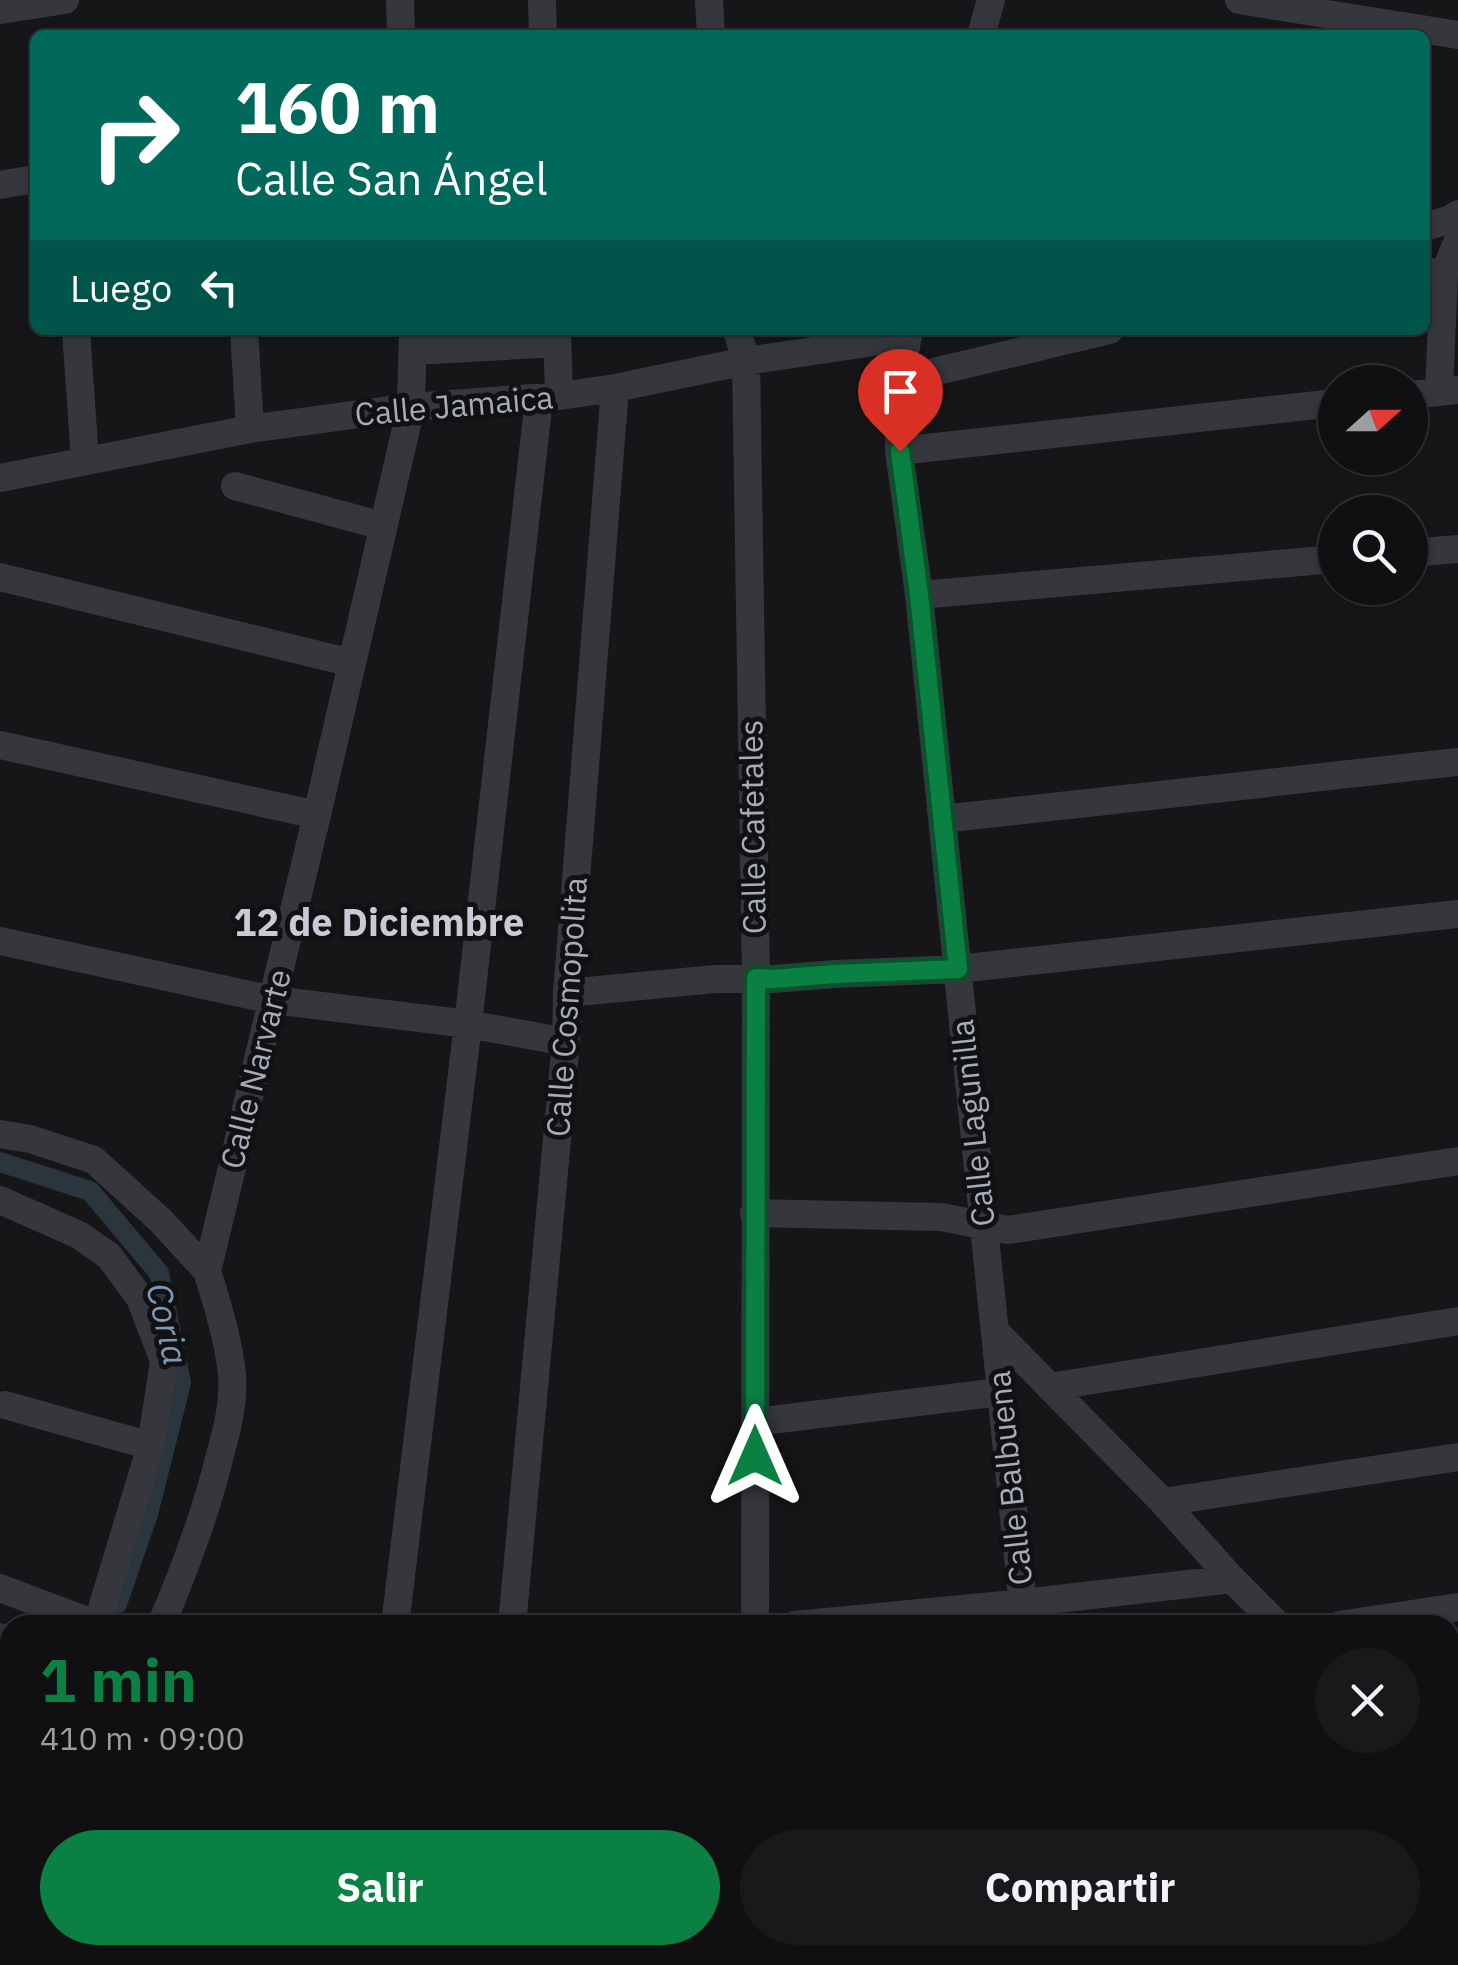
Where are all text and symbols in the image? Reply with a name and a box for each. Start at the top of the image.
text: 160 m [235,61,440,152]
icon: right [70,70,200,200]
text: Calle San Ángel [235,149,548,207]
icon: left [192,260,247,315]
text: Luego [70,263,172,312]
pin [858,349,943,452]
icon: arrive [873,364,928,419]
north arrow [1318,365,1428,475]
map controls [1318,365,1428,605]
street label: Calle Jamaica [353,375,555,435]
button: search [1318,495,1428,605]
street label: Calle Cafetales [729,720,775,935]
street label: Calle Cosmopolita [536,876,596,1138]
district label: 12 de Diciembre [234,897,524,946]
street label: Calle Narvarte [210,965,300,1173]
street label: Calle Lagunilla [940,1018,1004,1229]
water label: Coria [136,1278,200,1369]
street label: Calle Balbuena [977,1369,1041,1588]
position arrow [703,1404,807,1508]
text: 1 min [40,1640,197,1719]
button: close [1315,1648,1420,1753]
text: 410 m · 09:00 [40,1717,245,1759]
button: Salir [40,1830,720,1945]
button: Compartir [740,1830,1420,1945]

